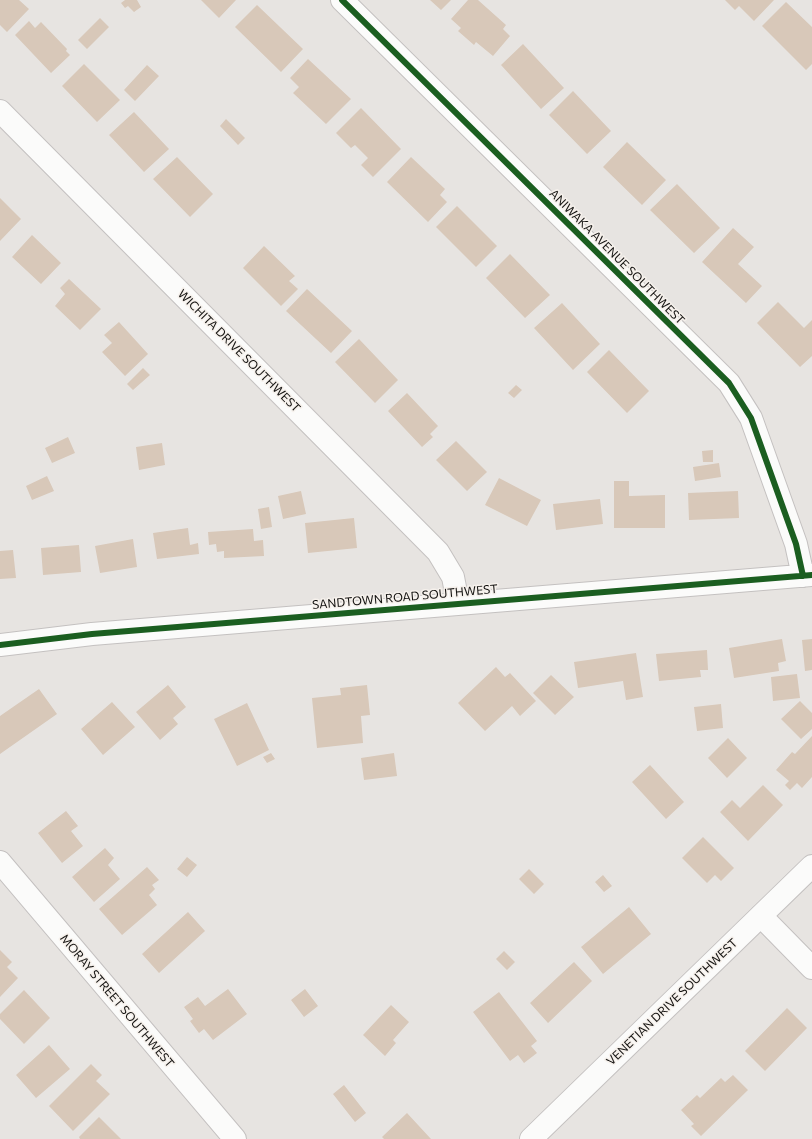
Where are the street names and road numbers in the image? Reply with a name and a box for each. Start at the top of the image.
street label: ANIWAKA AVENUE SOUTHWEST [546,186,688,328]
street label: WICHITA DRIVE SOUTHWEST [175,287,303,415]
street label: SANDTOWN ROAD SOUTHWEST [312,582,498,612]
street label: MORAY STREET SOUTHWEST [57,931,177,1071]
street label: VENETIAN DRIVE SOUTHWEST [604,936,740,1068]

